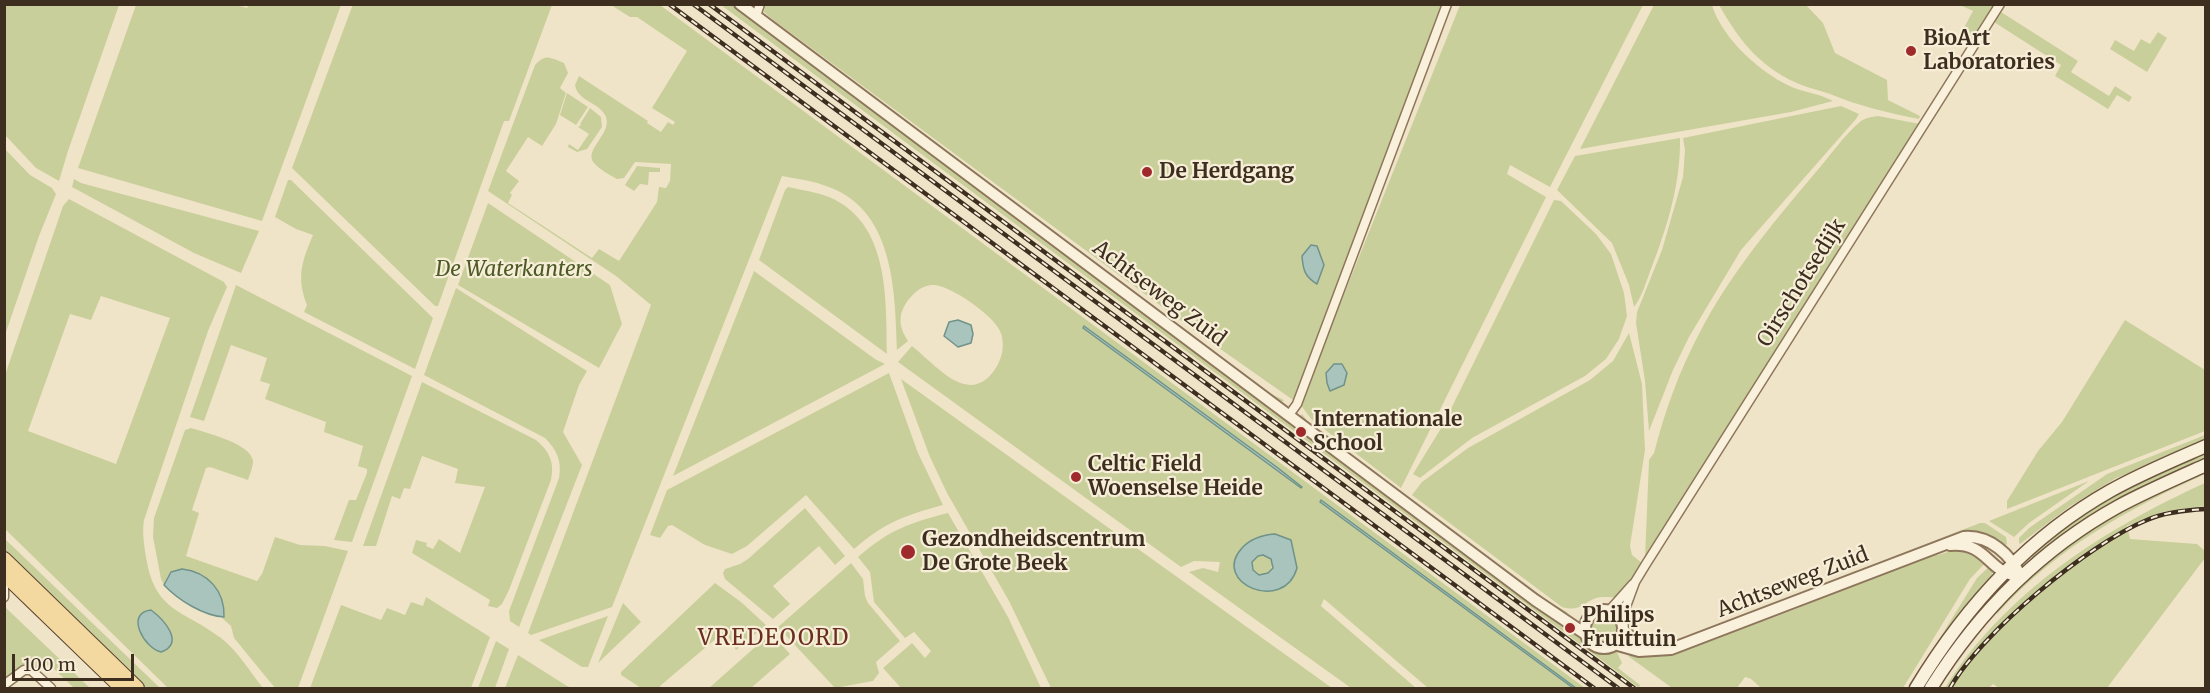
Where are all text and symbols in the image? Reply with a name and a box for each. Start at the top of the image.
place label: BioArt Laboratories [1923,26,2055,76]
marker: BioArt Laboratories [1904,44,1918,58]
place label: De Herdgang [1159,159,1294,185]
marker: De Herdgang [1140,165,1154,179]
street label: Oirschotsedijk [1753,214,1851,352]
street label: Achtseweg Zuid [1087,236,1231,352]
park label: De Waterkanters [436,257,592,283]
place label: Internationale School [1313,407,1462,457]
marker: Internationale School [1294,425,1308,439]
place label: Celtic Field Woenselse Heide [1088,452,1263,502]
marker: Celtic Field Woenselse Heide [1069,470,1083,484]
place label: Gezondheidscentrum De Grote Beek [922,527,1145,577]
marker: Gezondheidscentrum De Grote Beek [899,543,917,561]
street label: Achtseweg Zuid [1714,543,1872,623]
place label: Philips Fruittuin [1582,603,1676,653]
marker: Philips Fruittuin [1563,621,1577,635]
district label: VREDEOORD [698,626,850,652]
scale bar [15,642,136,680]
text: 100 m [23,653,76,676]

